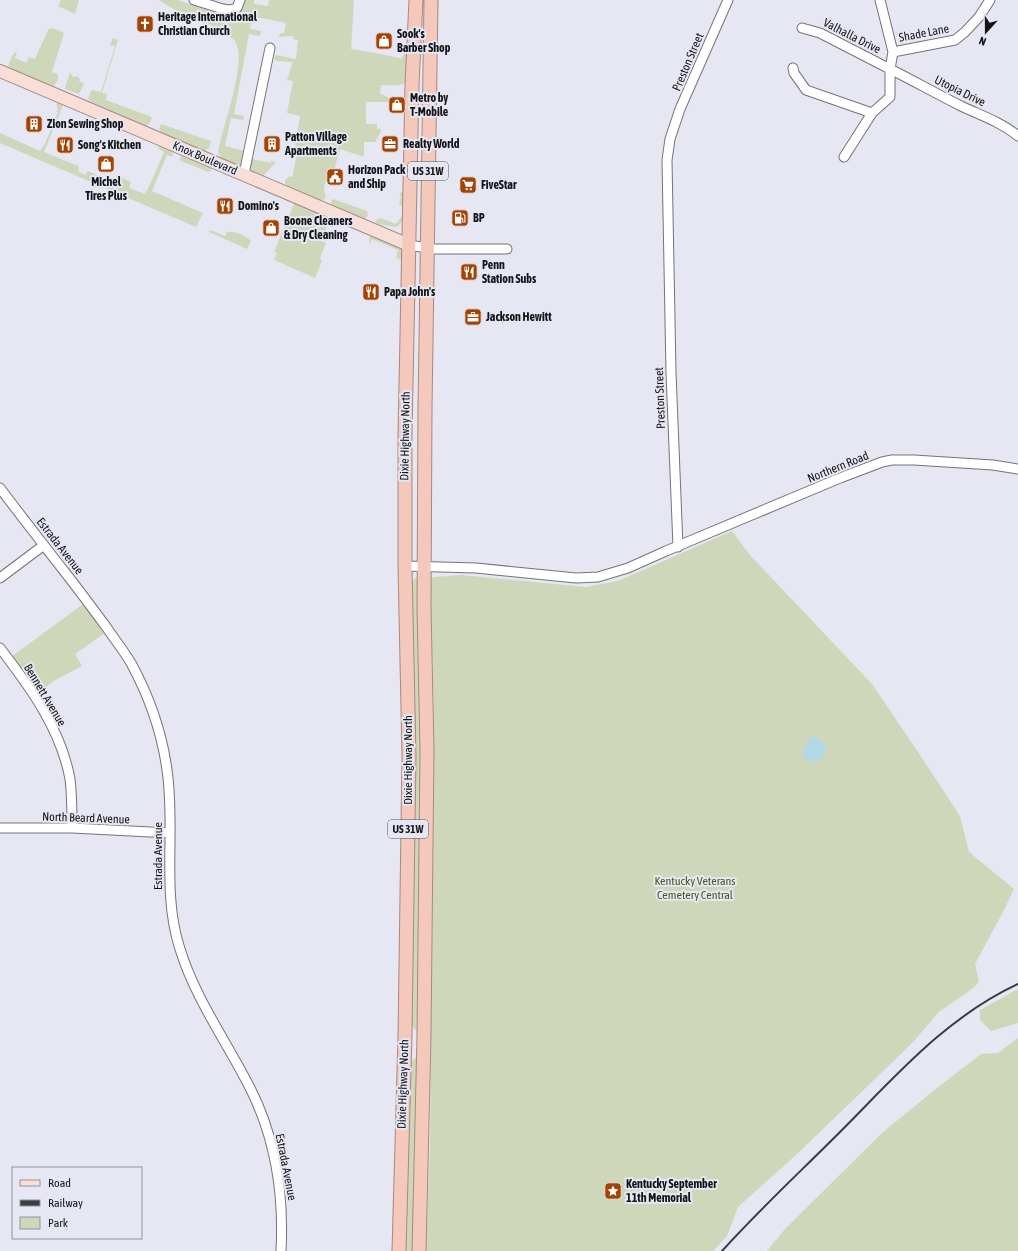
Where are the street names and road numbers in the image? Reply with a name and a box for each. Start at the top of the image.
street label: Valhalla Drive [821,16,883,56]
street label: Shade Lane [898,21,950,45]
street label: Preston Street [669,30,707,93]
street label: Utopia Drive [932,73,988,109]
street label: Knox Boulevard [171,138,239,178]
road number: US 31W [408,162,448,180]
street label: Preston Street [652,366,668,429]
street label: Dixie Highway North [397,391,413,481]
street label: Northern Road [805,448,871,486]
street label: Estrada Avenue [34,515,86,577]
street label: Bennett Avenue [21,661,69,729]
street label: Dixie Highway North [401,715,415,805]
street label: North Beard Avenue [42,809,130,827]
road number: US 31W [388,820,428,838]
street label: Estrada Avenue [151,822,165,890]
street label: Dixie Highway North [394,1039,412,1129]
street label: Estrada Avenue [273,1132,299,1202]

